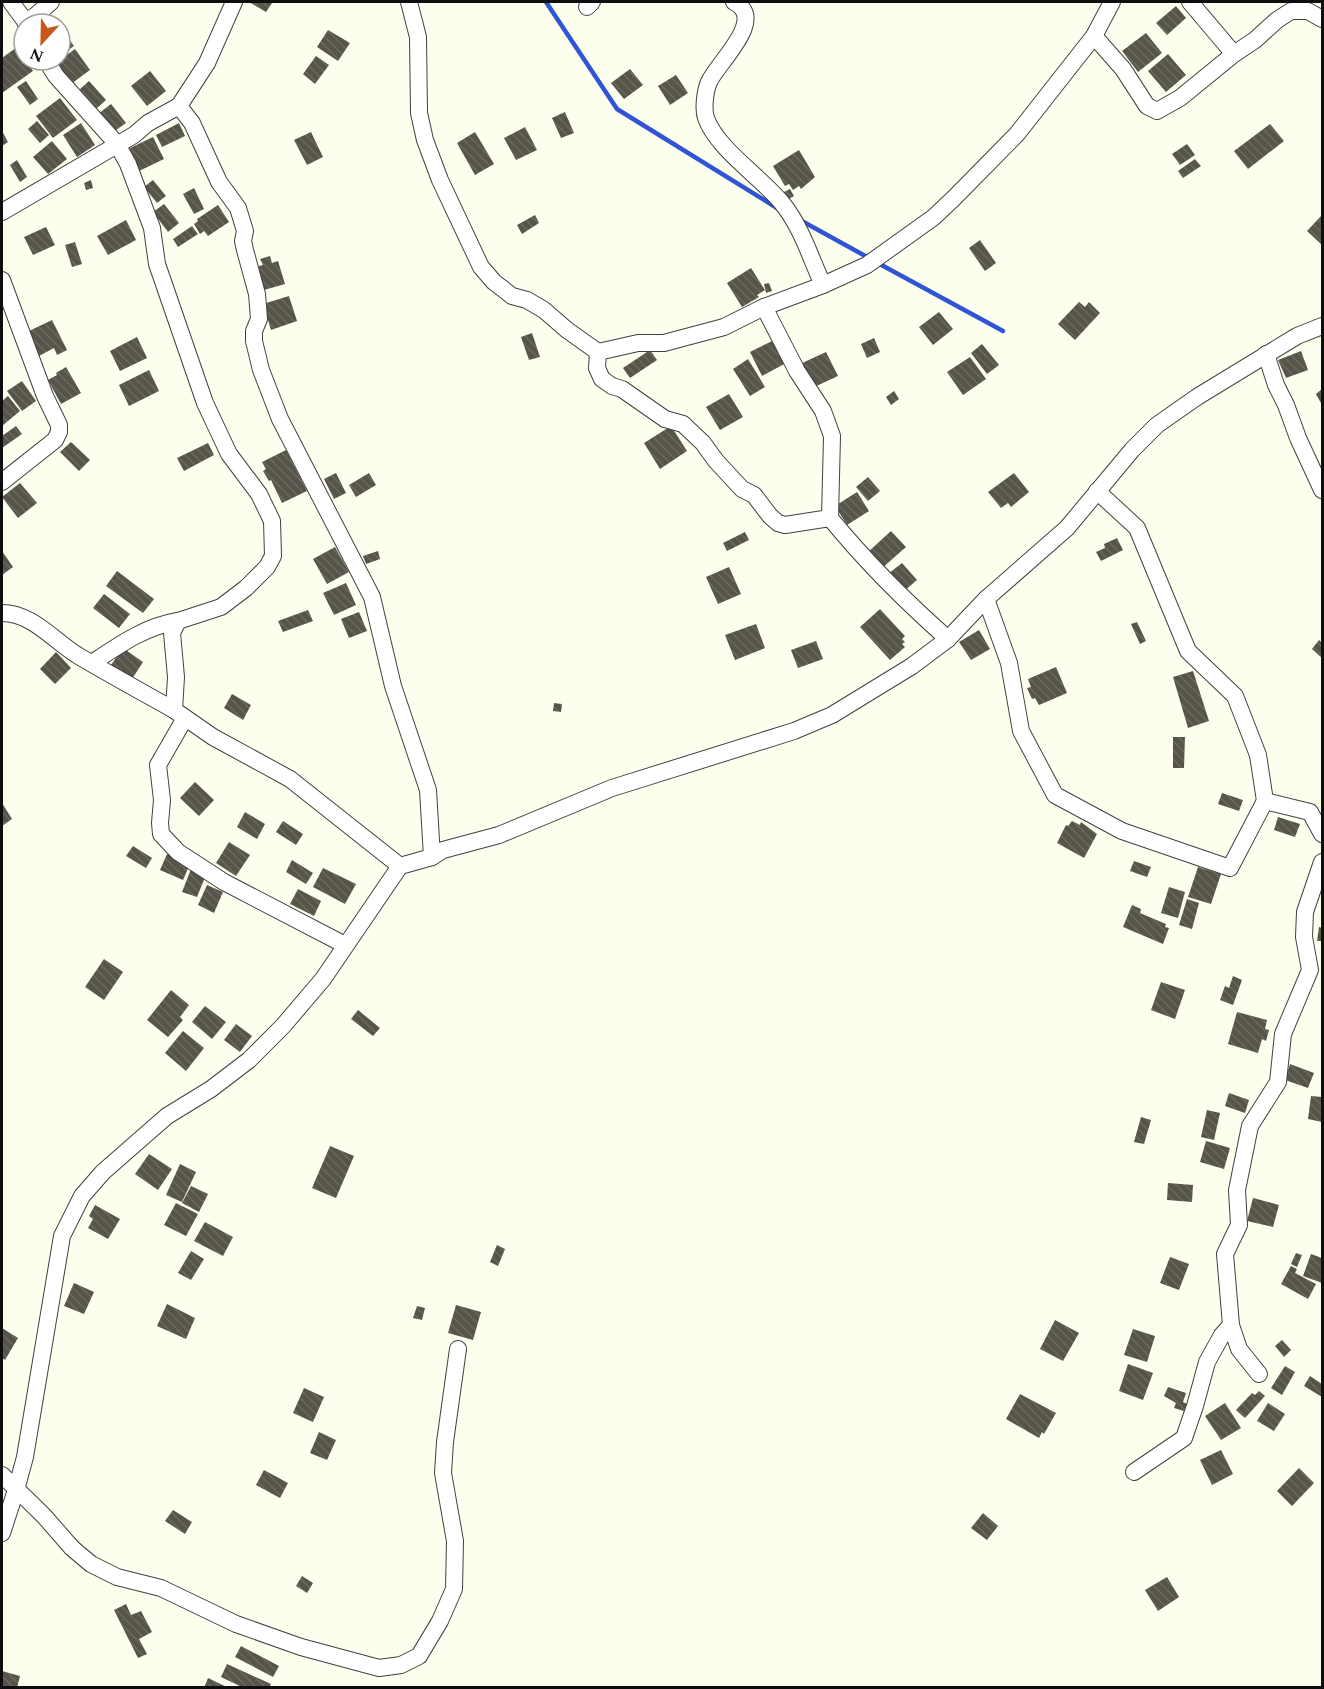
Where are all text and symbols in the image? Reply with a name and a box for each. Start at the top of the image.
north arrow [12,12,72,72]
text: N [26,41,47,69]

